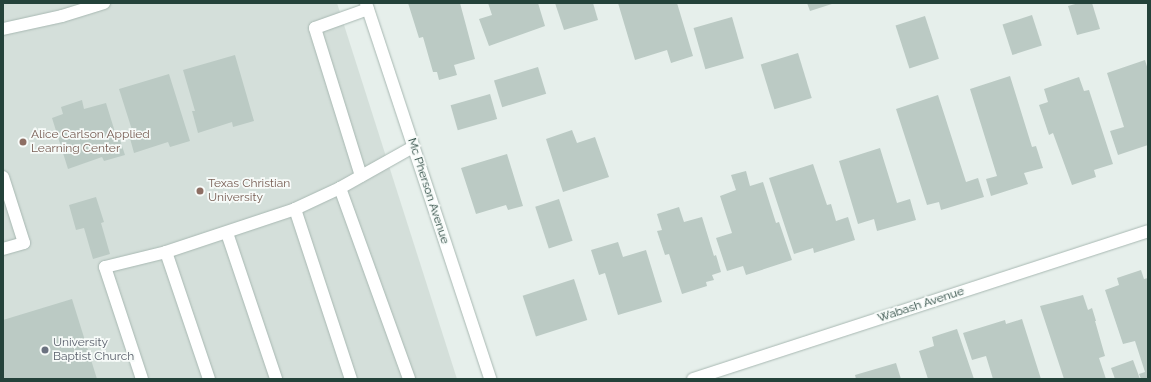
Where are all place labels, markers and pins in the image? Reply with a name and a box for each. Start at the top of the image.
place label: Alice Carlson Applied Learning Center [31,128,150,156]
marker: Alice Carlson Applied Learning Center [18,137,28,147]
place label: Texas Christian University [208,177,290,205]
marker: Texas Christian University [195,186,205,196]
place label: University Baptist Church [53,336,134,364]
marker: University Baptist Church [40,345,50,355]

